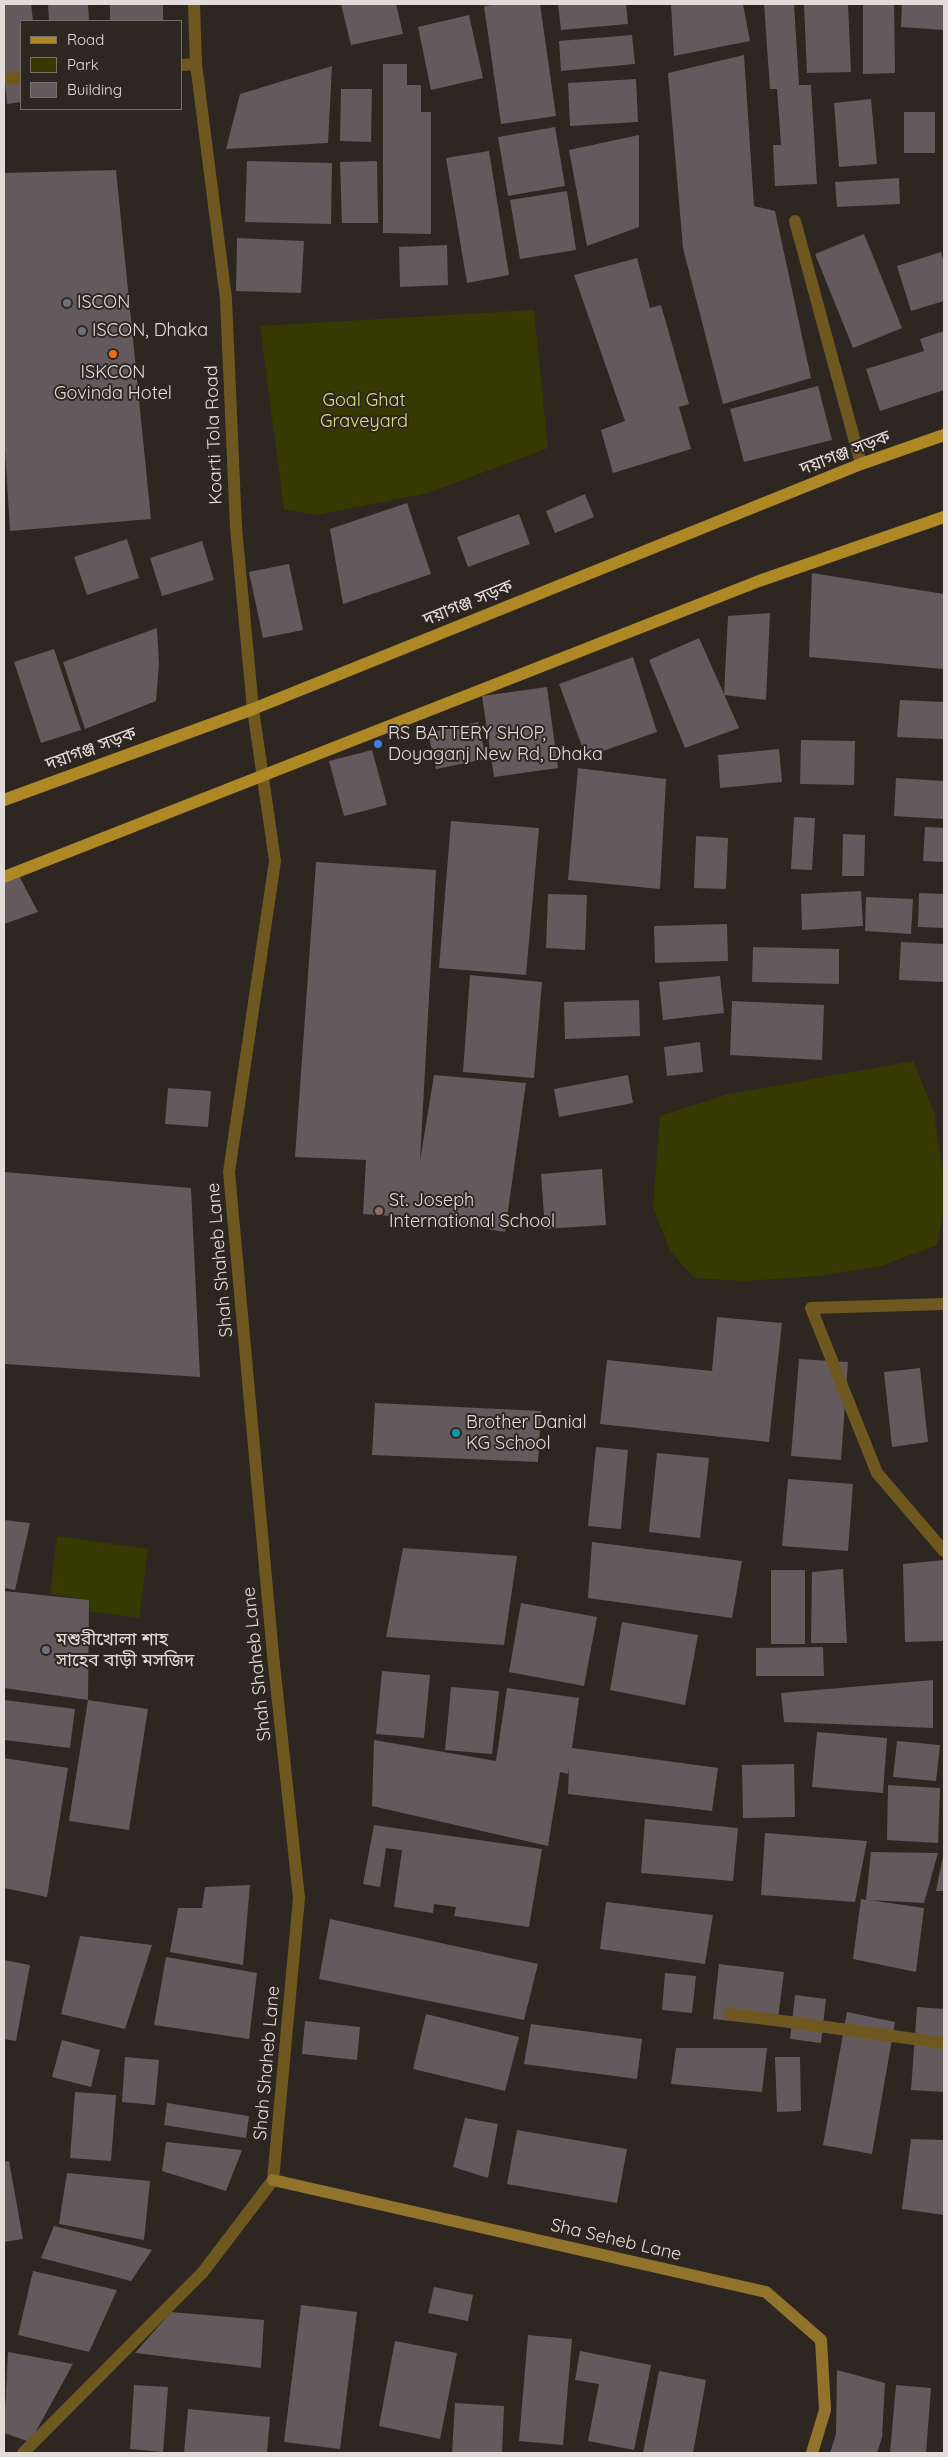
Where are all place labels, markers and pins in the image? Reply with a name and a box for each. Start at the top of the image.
place label: ISCON [77,292,130,314]
marker: ISCON [61,297,73,309]
place label: ISCON, Dhaka [92,320,208,342]
marker: ISCON, Dhaka [76,325,88,337]
marker: ISKCON Govinda Hotel [107,348,119,360]
place label: ISKCON Govinda Hotel [54,362,172,404]
place label: RS BATTERY SHOP, Doyaganj New Rd, Dhaka [388,723,603,766]
marker: RS BATTERY SHOP, Doyaganj New Rd, Dhaka [372,738,384,750]
place label: St. Joseph International School [389,1190,555,1232]
marker: St. Joseph International School [373,1205,385,1217]
place label: Brother Danial KG School [466,1412,587,1455]
marker: Brother Danial KG School [450,1427,462,1439]
place label: মশুরীখোলা শাহ সাহেব বাড়ী মসজিদ [56,1629,194,1672]
marker: মশুরীখোলা শাহ সাহেব বাড়ী মসজিদ [40,1644,52,1656]

